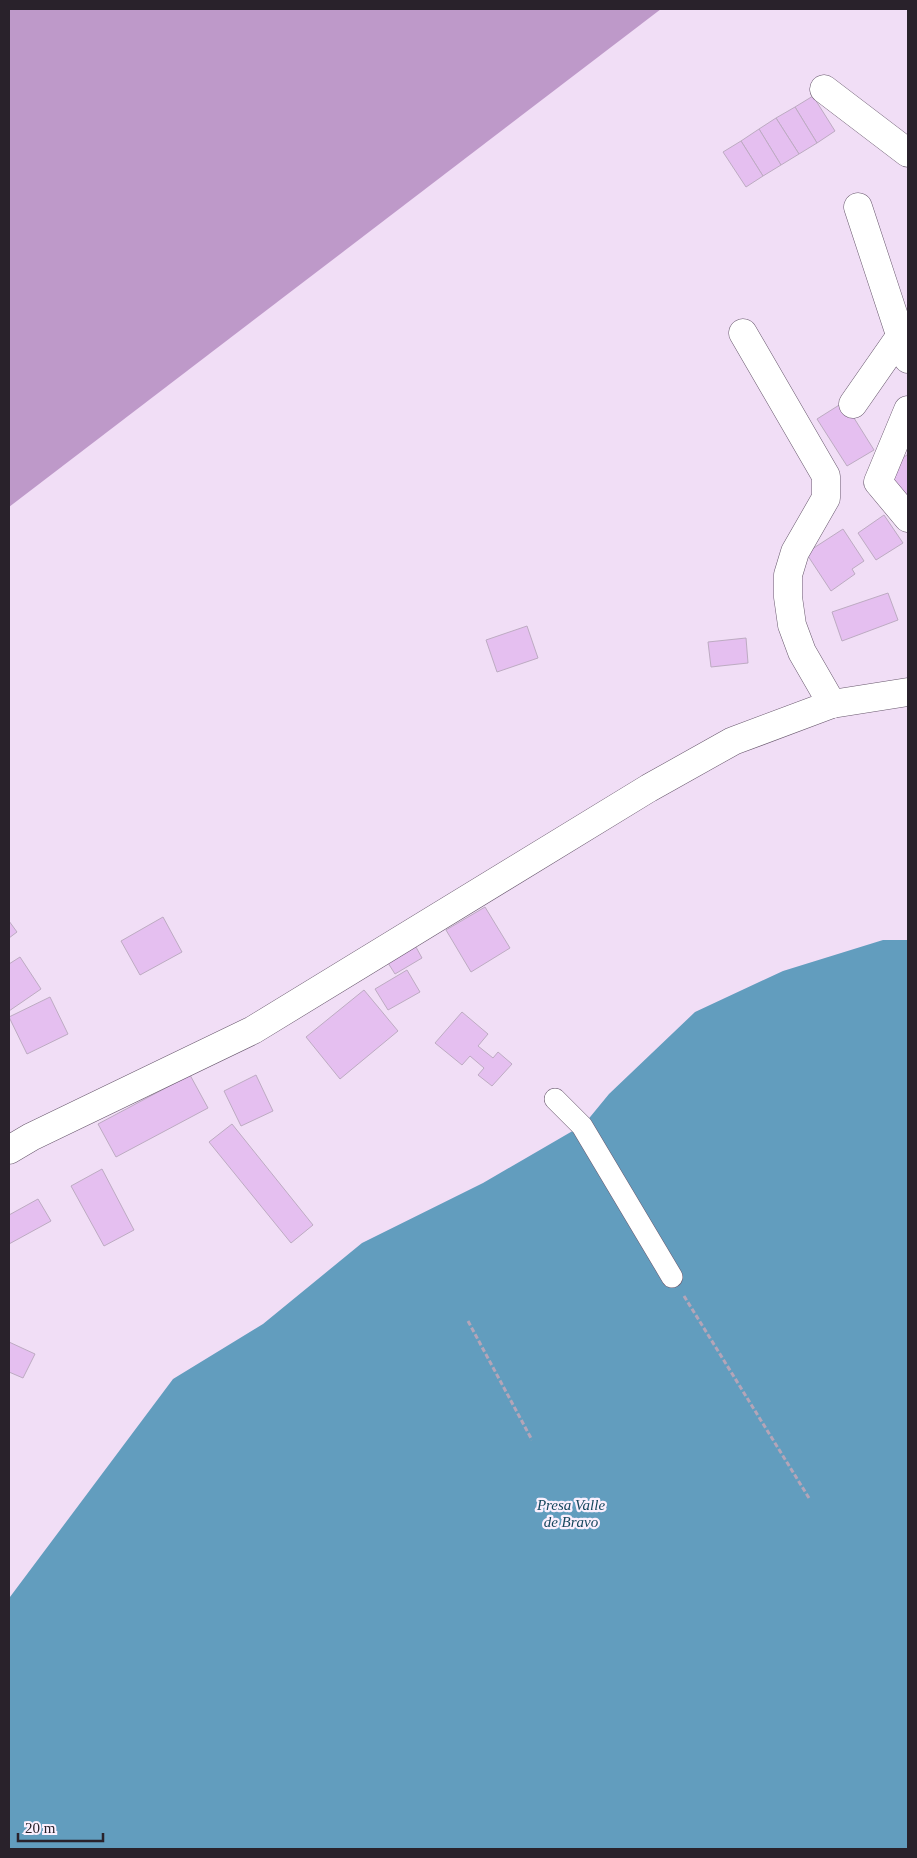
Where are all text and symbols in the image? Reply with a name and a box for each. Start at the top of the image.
water label: Presa Valle de Bravo [536,1497,605,1530]
scale bar [18,1810,102,1842]
text: 20 m [25,1820,56,1836]

